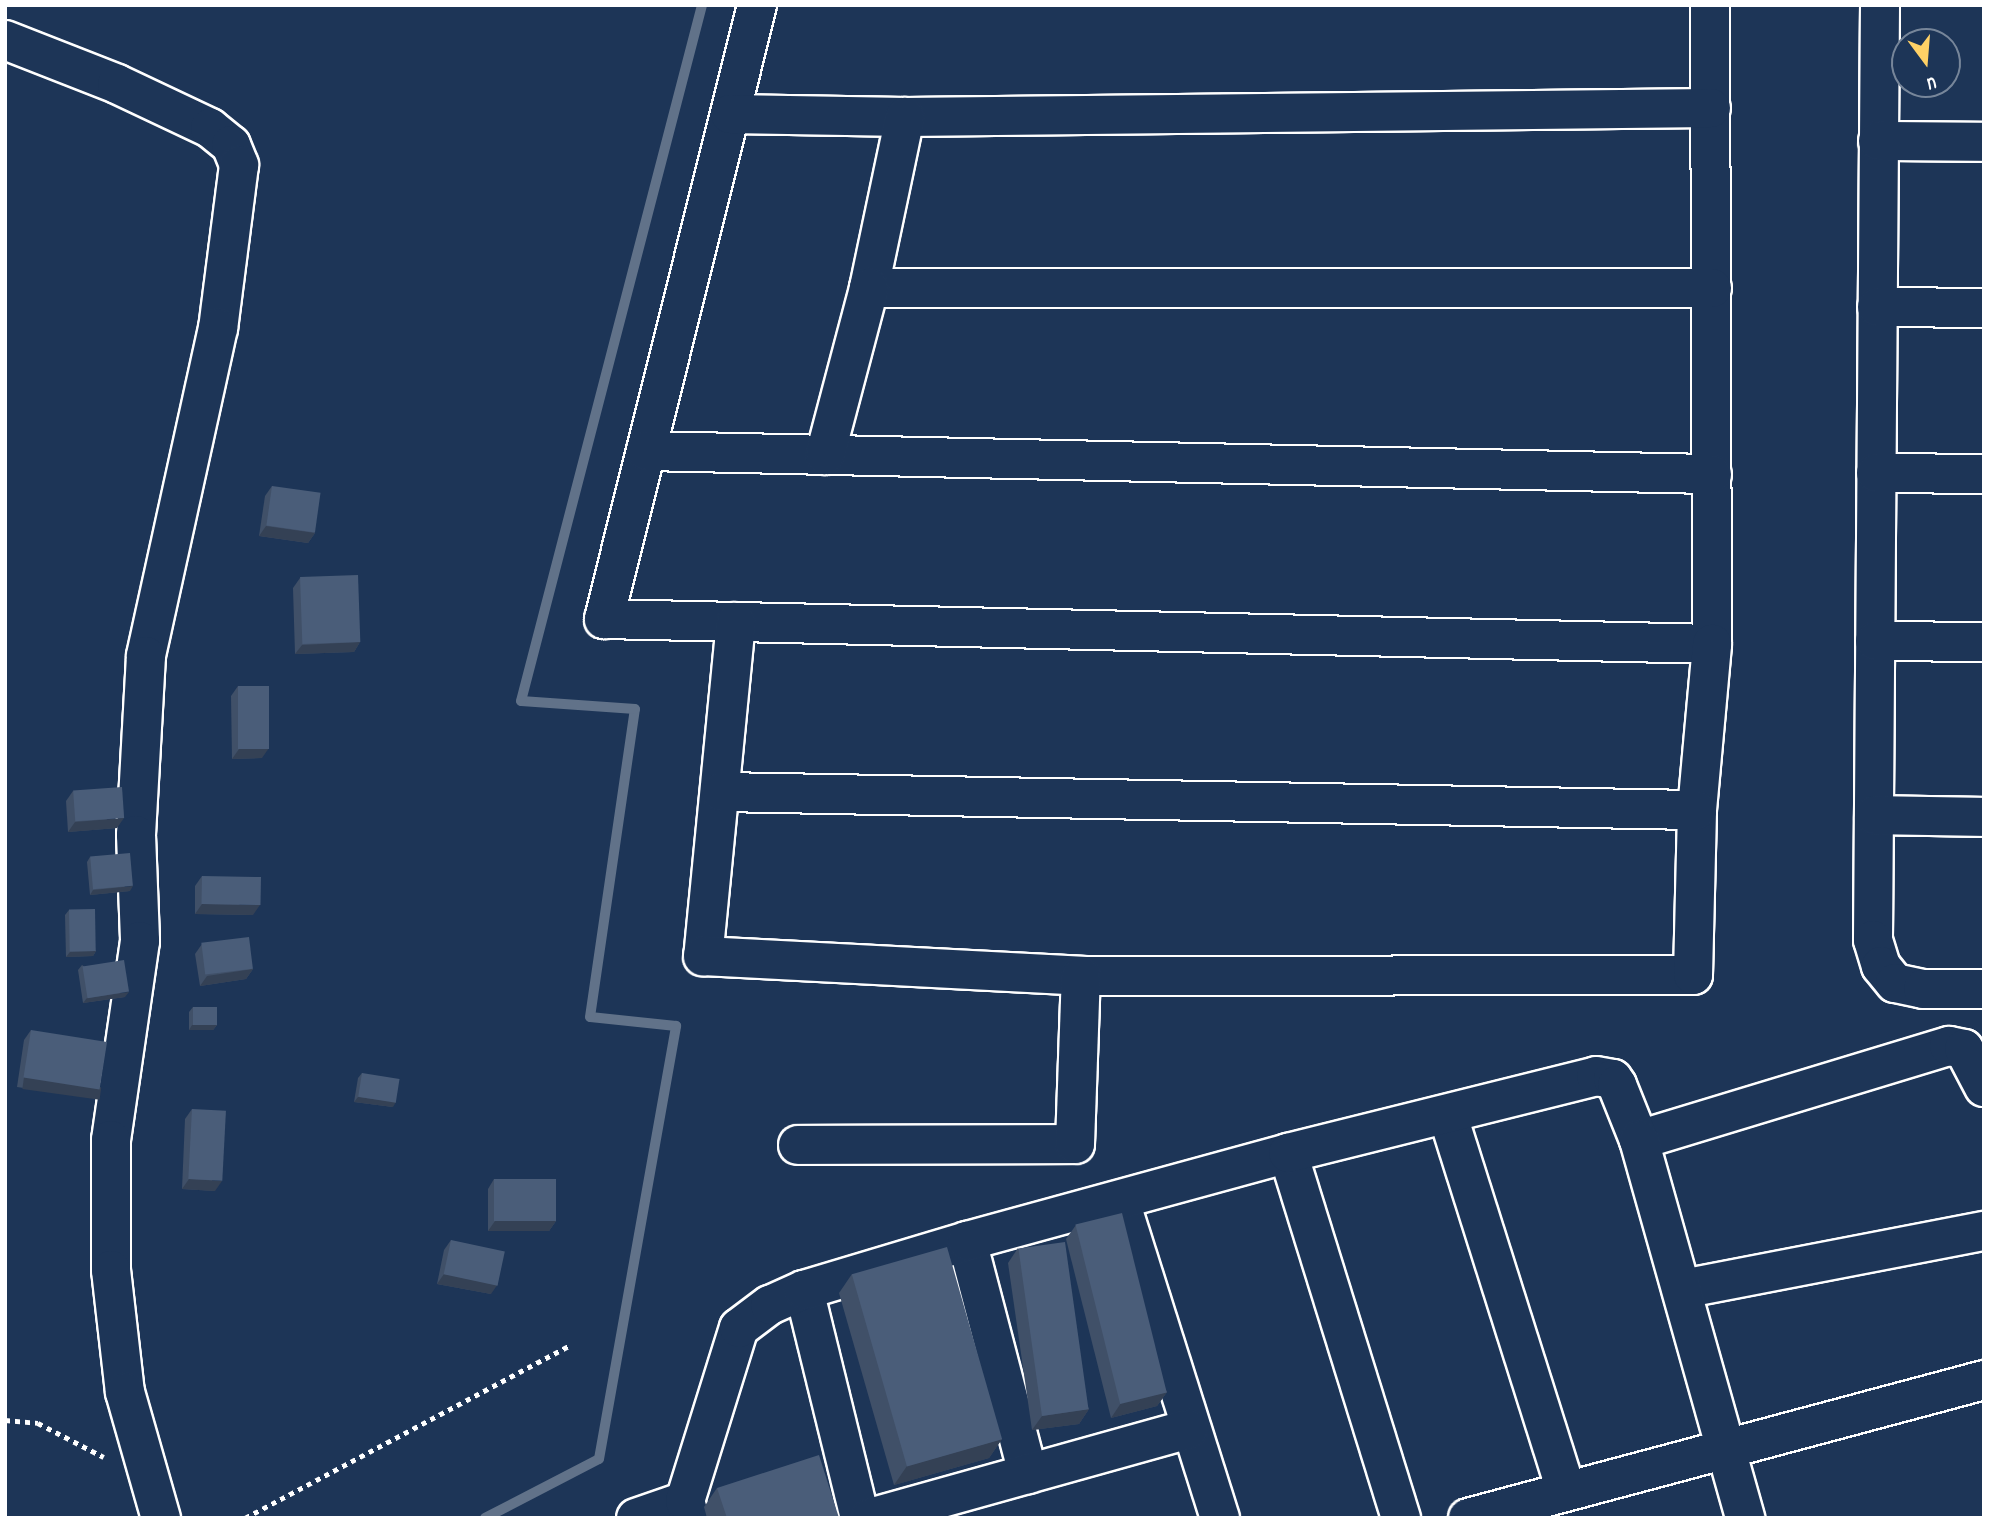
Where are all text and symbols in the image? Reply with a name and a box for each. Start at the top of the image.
north arrow [1891,28,1961,98]
text: U [1923,68,1940,96]

